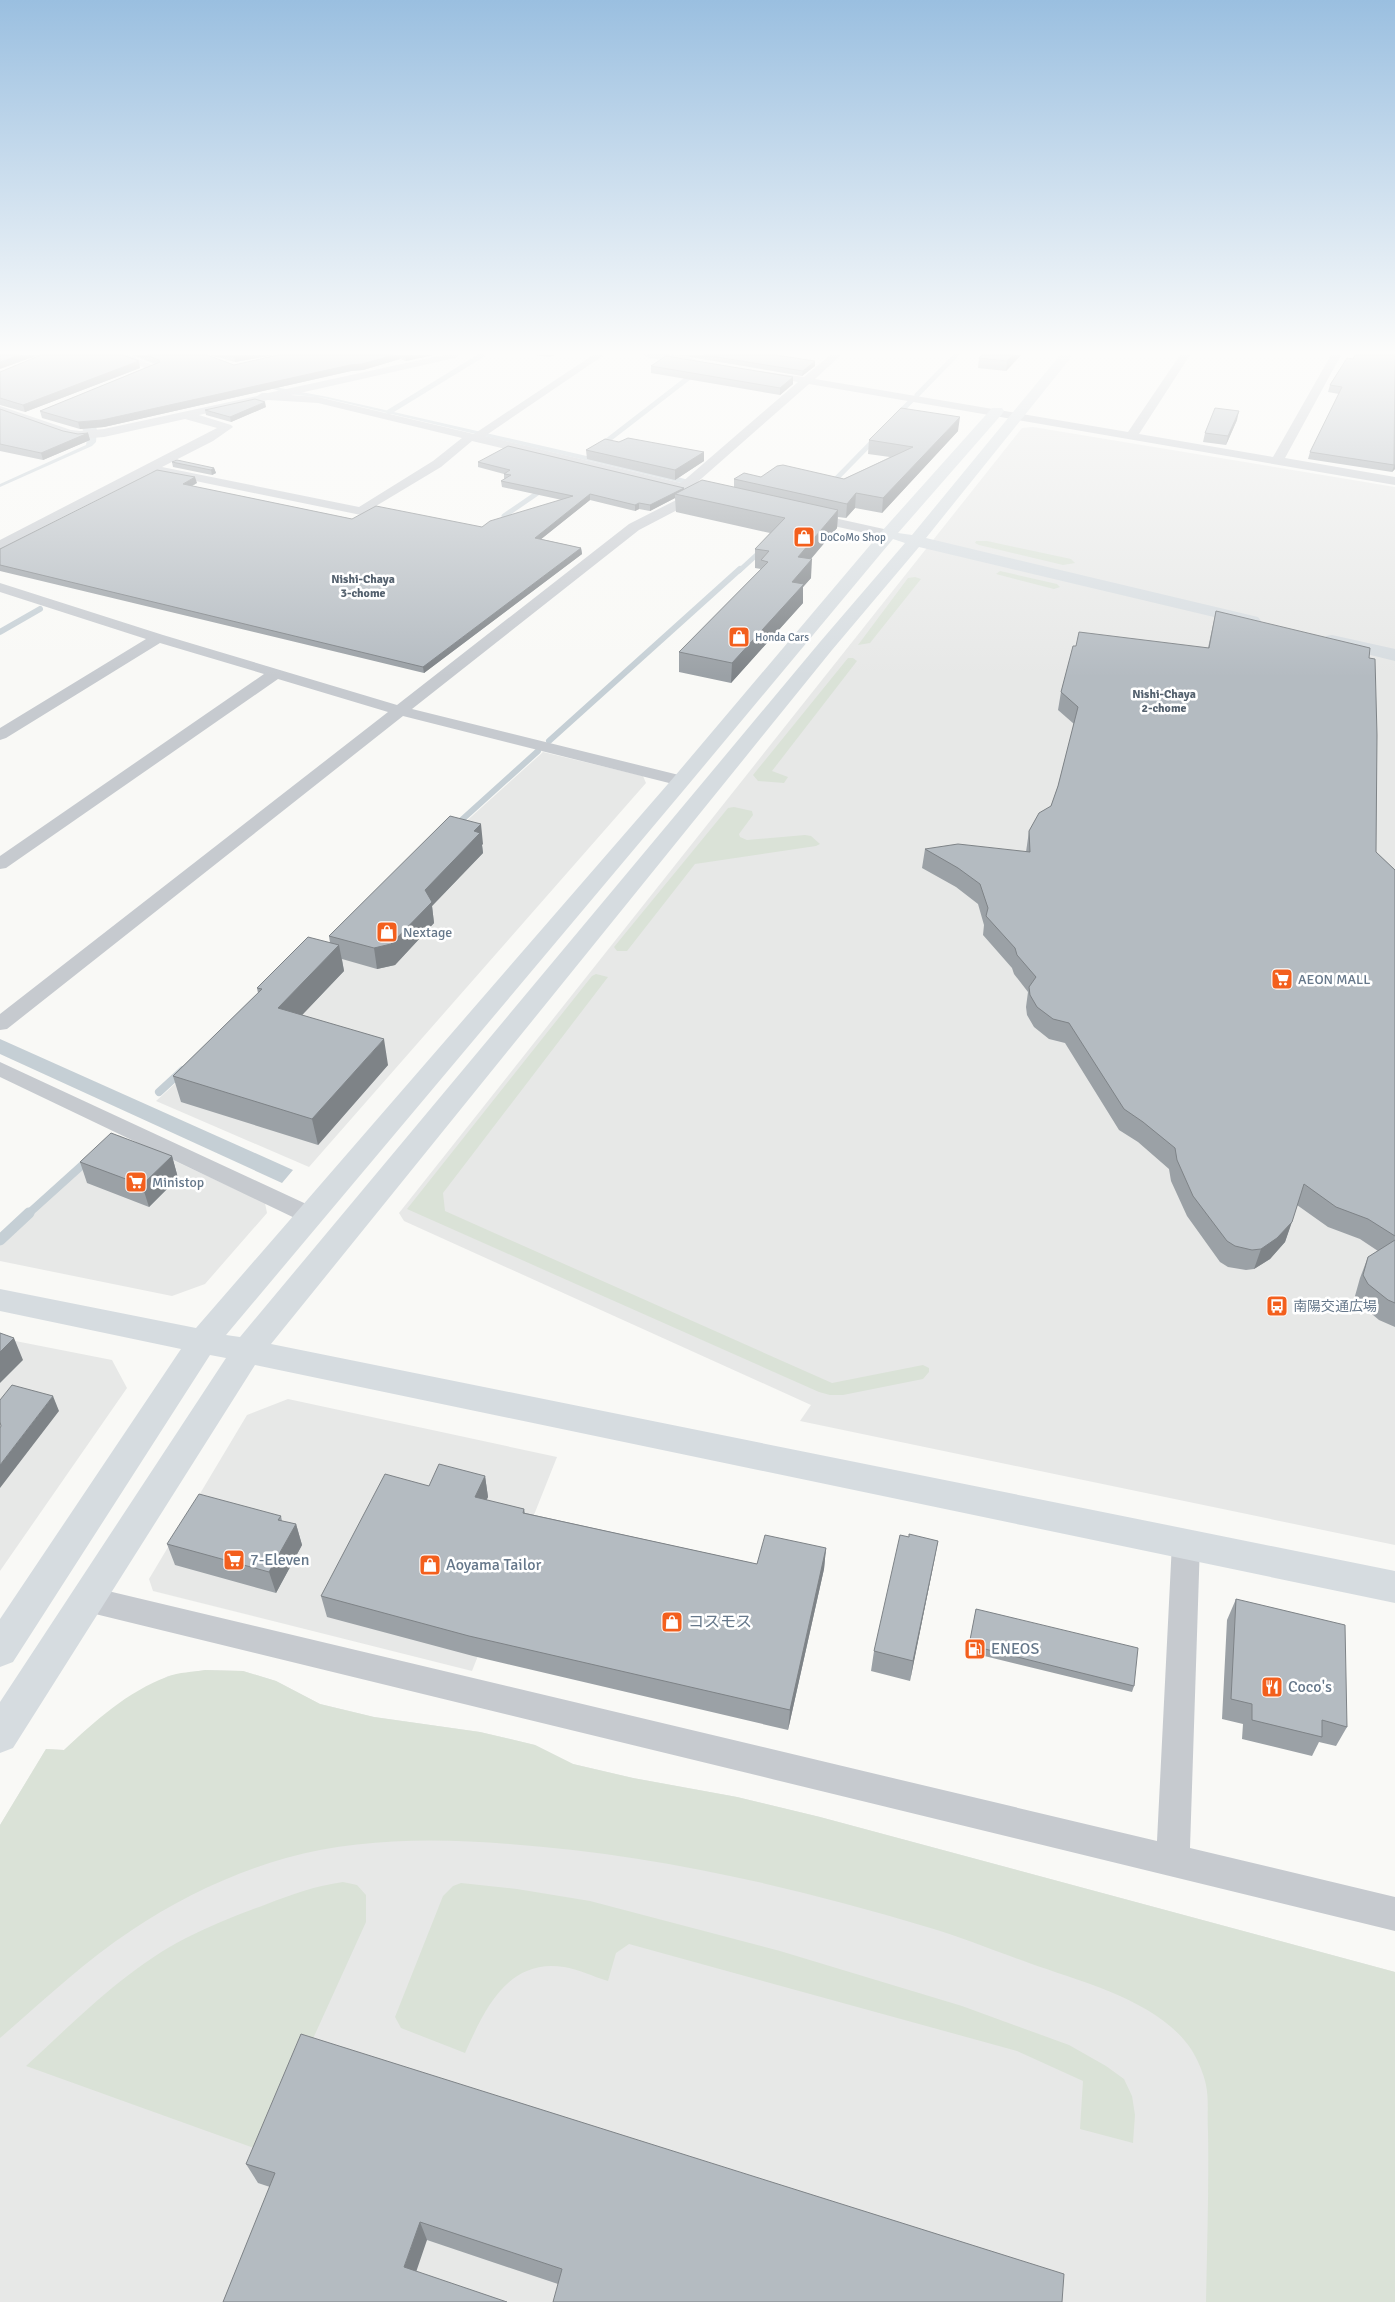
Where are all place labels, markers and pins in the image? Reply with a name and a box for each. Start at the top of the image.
shop icon: DoCoMo Shop [792,525,816,549]
place label: DoCoMo Shop [820,531,886,544]
shop icon: Honda Cars [727,625,751,649]
place label: Honda Cars [755,631,809,644]
shop icon: Nextage [375,920,399,944]
place label: Nextage [403,924,452,941]
supermarket icon: AEON MALL [1270,967,1294,991]
place label: AEON MALL [1298,971,1370,988]
supermarket icon: Ministop [124,1170,148,1194]
place label: Ministop [152,1174,204,1191]
bus stop icon: 南陽交通広場 [1265,1294,1289,1318]
place label: 南陽交通広場 [1293,1298,1377,1315]
supermarket icon: 7-Eleven [222,1548,246,1572]
place label: 7-Eleven [250,1550,309,1570]
shop icon: Aoyama Tailor [418,1553,442,1577]
place label: Aoyama Tailor [446,1555,542,1575]
shop icon: コスモス [660,1610,684,1634]
place label: コスモス [688,1612,752,1632]
fuel station icon: ENEOS [963,1637,987,1661]
place label: ENEOS [991,1639,1039,1659]
restaurant icon: Coco's [1260,1675,1284,1699]
place label: Coco's [1288,1677,1332,1697]

